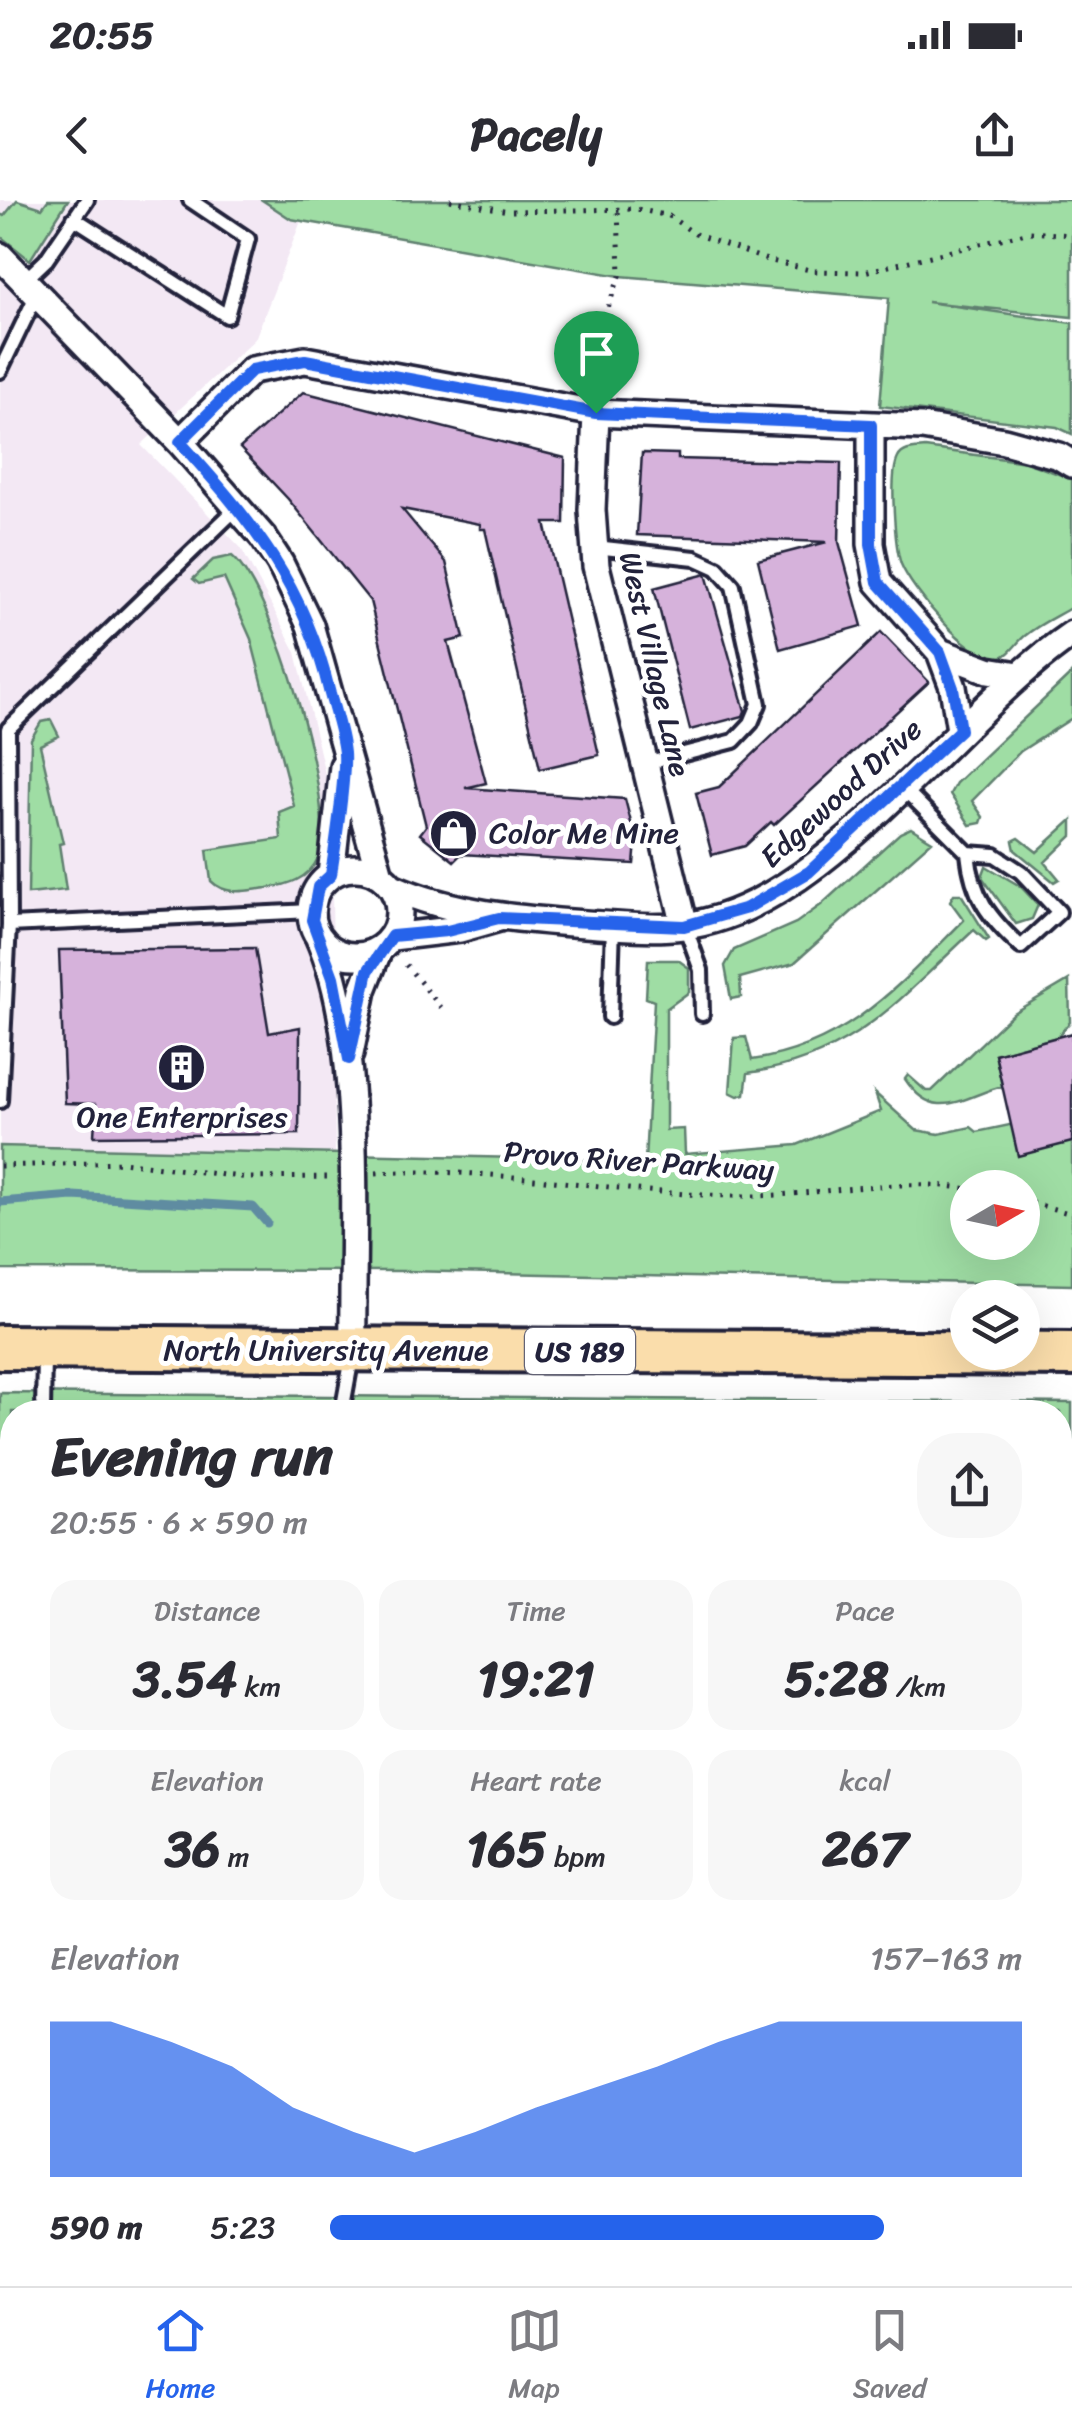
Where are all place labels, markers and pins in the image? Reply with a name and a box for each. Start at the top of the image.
pin [554,311,639,414]
place label: Color Me Mine [489,806,679,860]
shop icon: Color Me Mine [428,807,480,859]
building icon: One Enterprises [156,1042,208,1094]
place label: One Enterprises [77,1090,288,1144]

